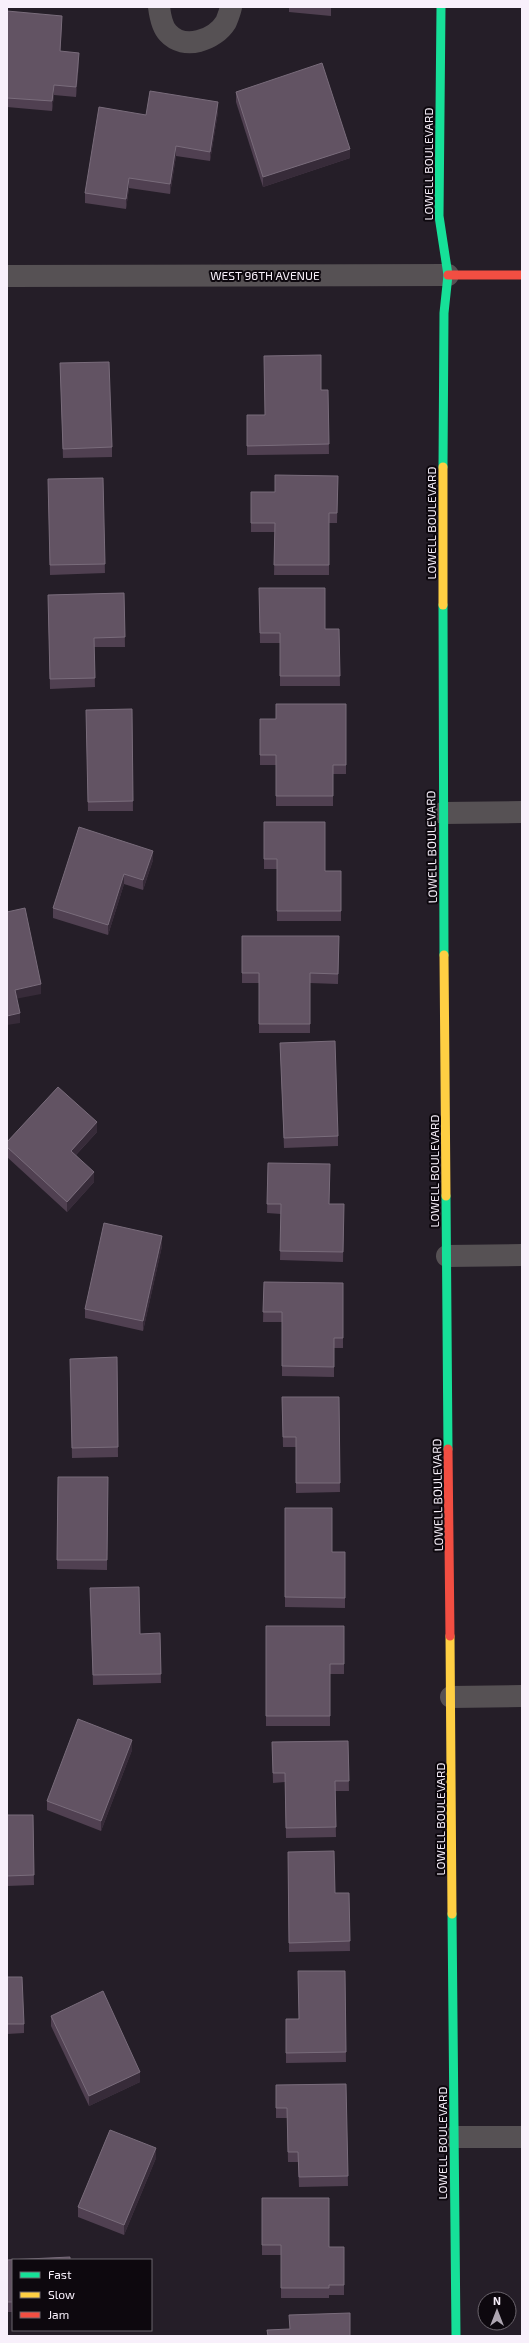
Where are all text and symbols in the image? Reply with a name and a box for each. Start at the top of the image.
street label: LOWELL BOULEVARD [421,108,435,220]
street label: WEST 96TH AVENUE [210,268,320,282]
street label: LOWELL BOULEVARD [424,467,438,579]
street label: LOWELL BOULEVARD [423,790,439,904]
street label: LOWELL BOULEVARD [427,1115,441,1227]
street label: LOWELL BOULEVARD [429,1438,445,1552]
street label: LOWELL BOULEVARD [433,1763,447,1875]
street label: LOWELL BOULEVARD [435,2087,449,2199]
legend [12,2259,152,2331]
text: Fast [48,2267,72,2281]
text: Slow [48,2287,75,2301]
north arrow [477,2291,517,2331]
text: N [493,2294,501,2307]
text: Jam [48,2307,69,2321]

